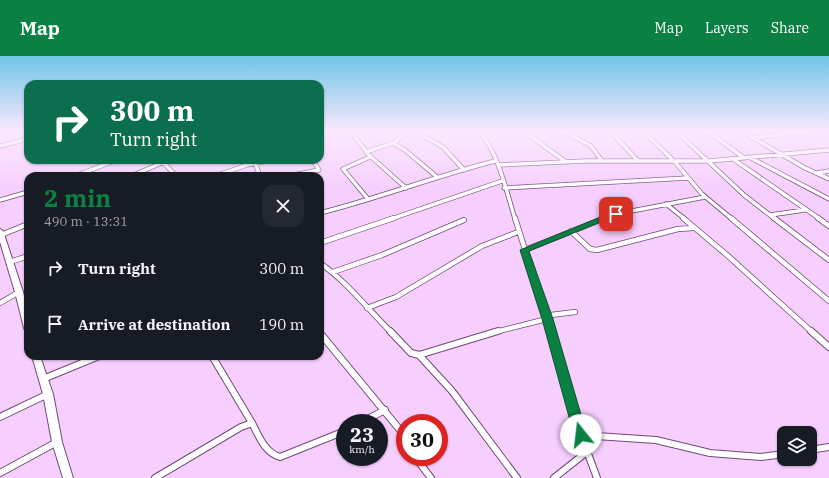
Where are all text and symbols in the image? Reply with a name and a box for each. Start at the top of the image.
text: Map [20,16,60,40]
text: Map [655,19,683,37]
text: Layers [705,19,749,37]
text: Share [771,19,809,37]
text: 300 m [110,92,194,129]
icon: right [44,96,96,148]
text: Turn right [110,128,197,151]
text: 2 min [44,182,111,214]
button: close [262,185,304,227]
pin [599,197,633,231]
icon: arrive [605,203,627,225]
text: 490 m · 13:31 [44,213,128,230]
icon: right [44,257,66,279]
text: Turn right [78,259,156,278]
text: 300 m [259,259,304,278]
icon: arrive [44,313,66,335]
text: Arrive at destination [78,315,230,334]
text: 190 m [259,315,304,334]
speed limit sign: 30 [396,414,448,466]
position arrow [560,414,602,456]
text: 23 [350,421,374,448]
map controls [777,426,817,466]
button: layers [777,426,817,466]
text: km/h [349,443,375,456]

